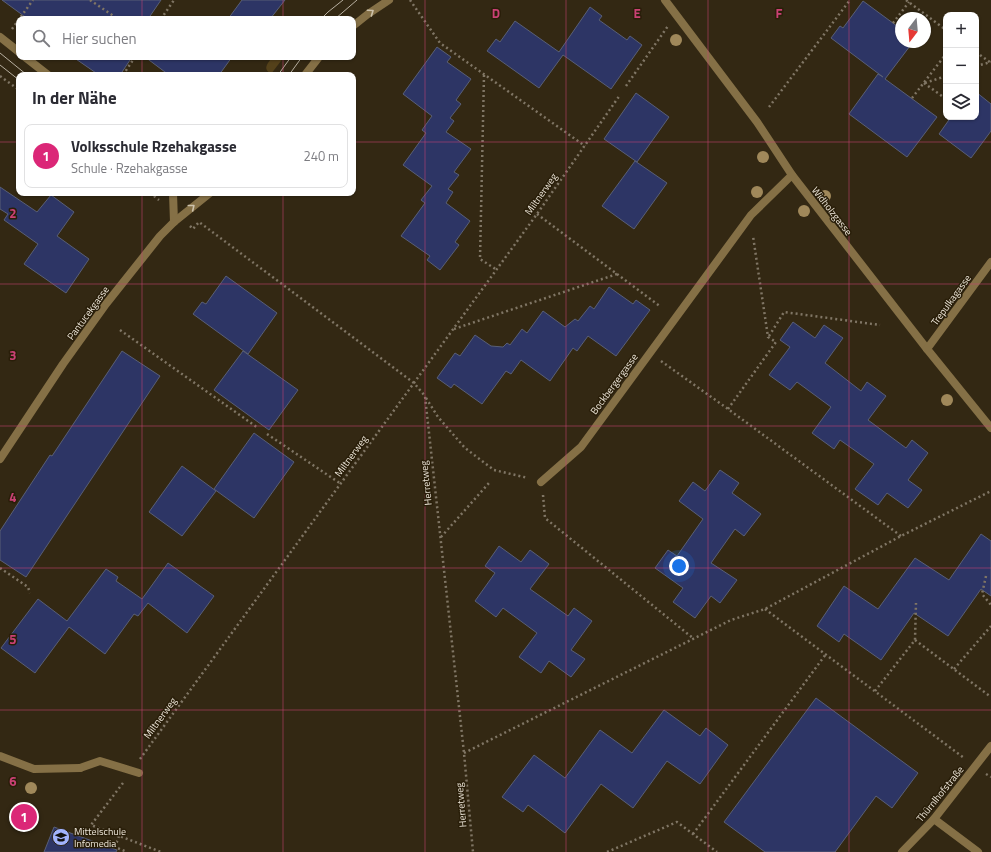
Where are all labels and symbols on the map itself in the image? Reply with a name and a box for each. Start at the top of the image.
text: D [492,3,500,23]
text: E [633,3,641,23]
text: F [776,3,783,23]
one-way arrow [366,10,373,17]
north arrow [895,12,931,48]
street label: Miltnerweg [521,170,561,218]
street label: Widholzgasse [808,183,856,239]
text: 2 [9,203,17,223]
one-way arrow [187,205,194,212]
street label: Trepulkagasse [927,271,975,329]
street label: Pantucekgasse [63,283,113,343]
text: 3 [9,345,17,365]
street label: Bockbergergasse [587,350,641,418]
street label: Miltnerweg [331,432,371,480]
street label: Herretweg [416,460,436,506]
text: 4 [9,487,17,507]
your location [669,556,689,576]
text: 5 [9,629,17,649]
street label: Miltnerweg [140,694,180,742]
street label: Thürnlhofstraße [913,763,967,825]
text: 6 [9,771,17,791]
street label: Herretweg [452,782,470,828]
pin: 1 [11,802,37,832]
place label: Mittelschule Infomedia [74,824,126,851]
school or university icon: Mittelschule Infomedia [51,827,71,847]

